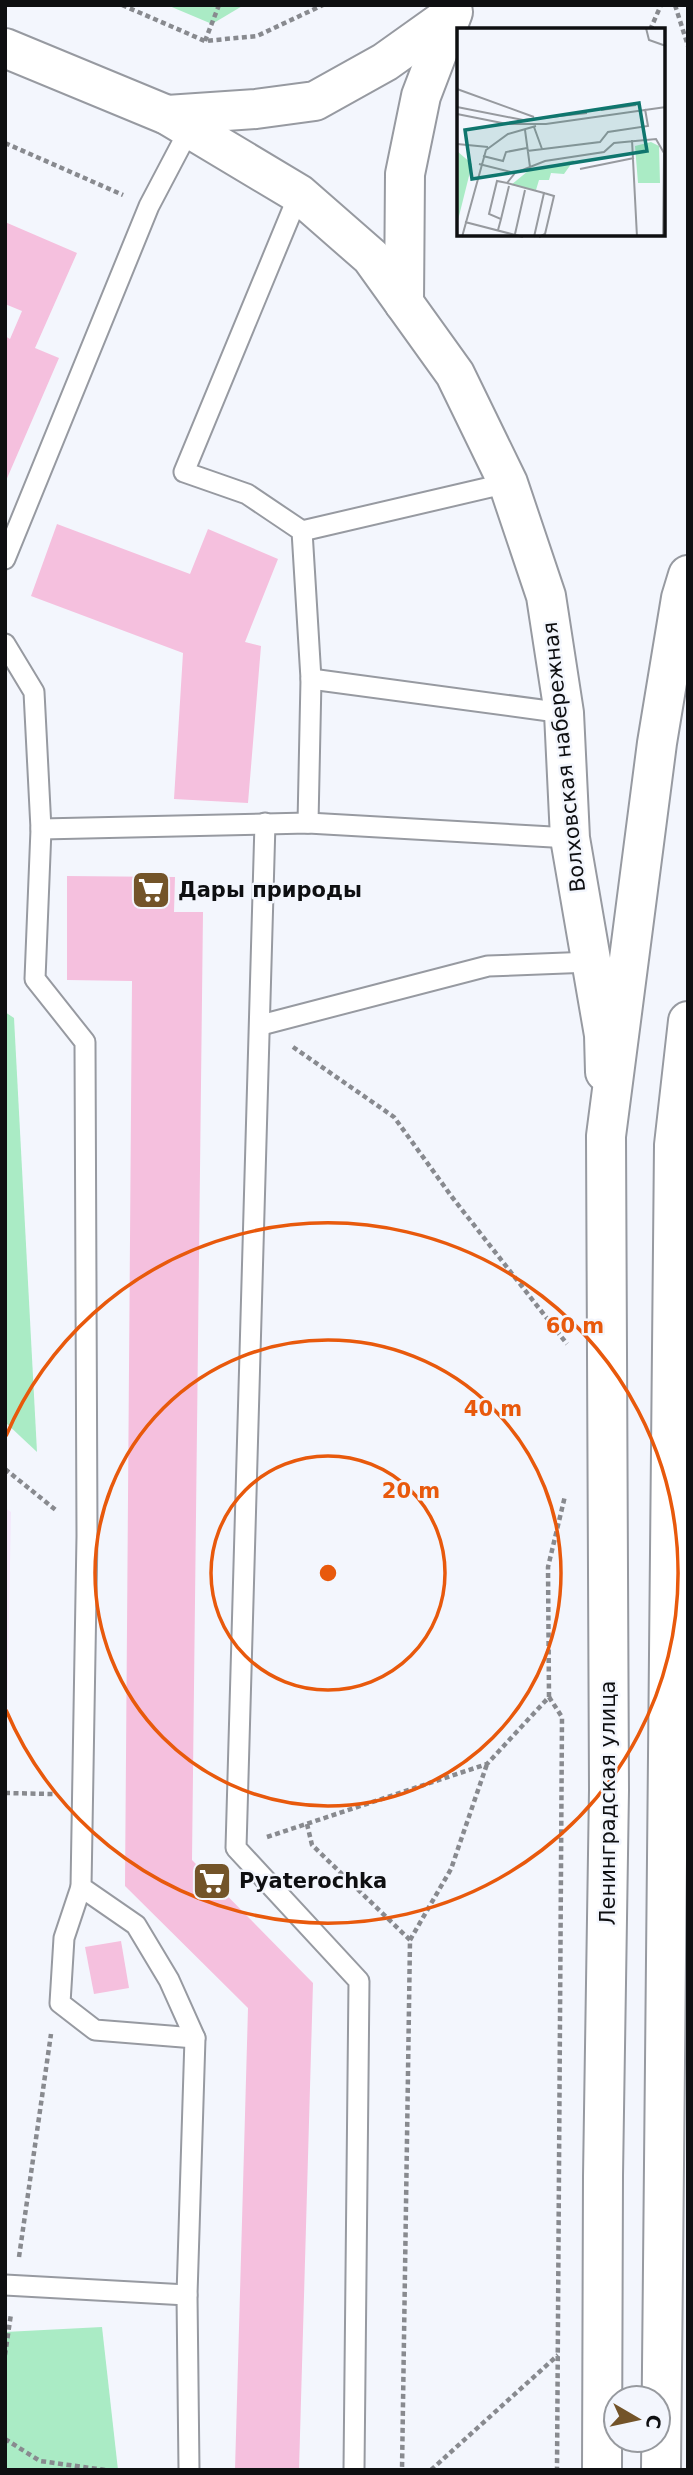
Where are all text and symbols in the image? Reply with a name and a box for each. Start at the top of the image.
inset map [457,28,665,236]
street label: Волховская набережная [538,621,590,893]
supermarket icon: Дары природы [130,869,172,911]
place label: Дары природы [178,878,362,902]
text: 60 m [546,1314,604,1338]
text: 40 m [464,1397,522,1421]
text: 20 m [382,1479,440,1503]
centre of rings [316,1561,340,1585]
street label: Ленинградская улица [596,1681,620,1925]
supermarket icon: Pyaterochka [191,1860,233,1902]
place label: Pyaterochka [239,1869,387,1893]
north arrow [602,2384,672,2454]
text: С [642,2413,666,2430]

